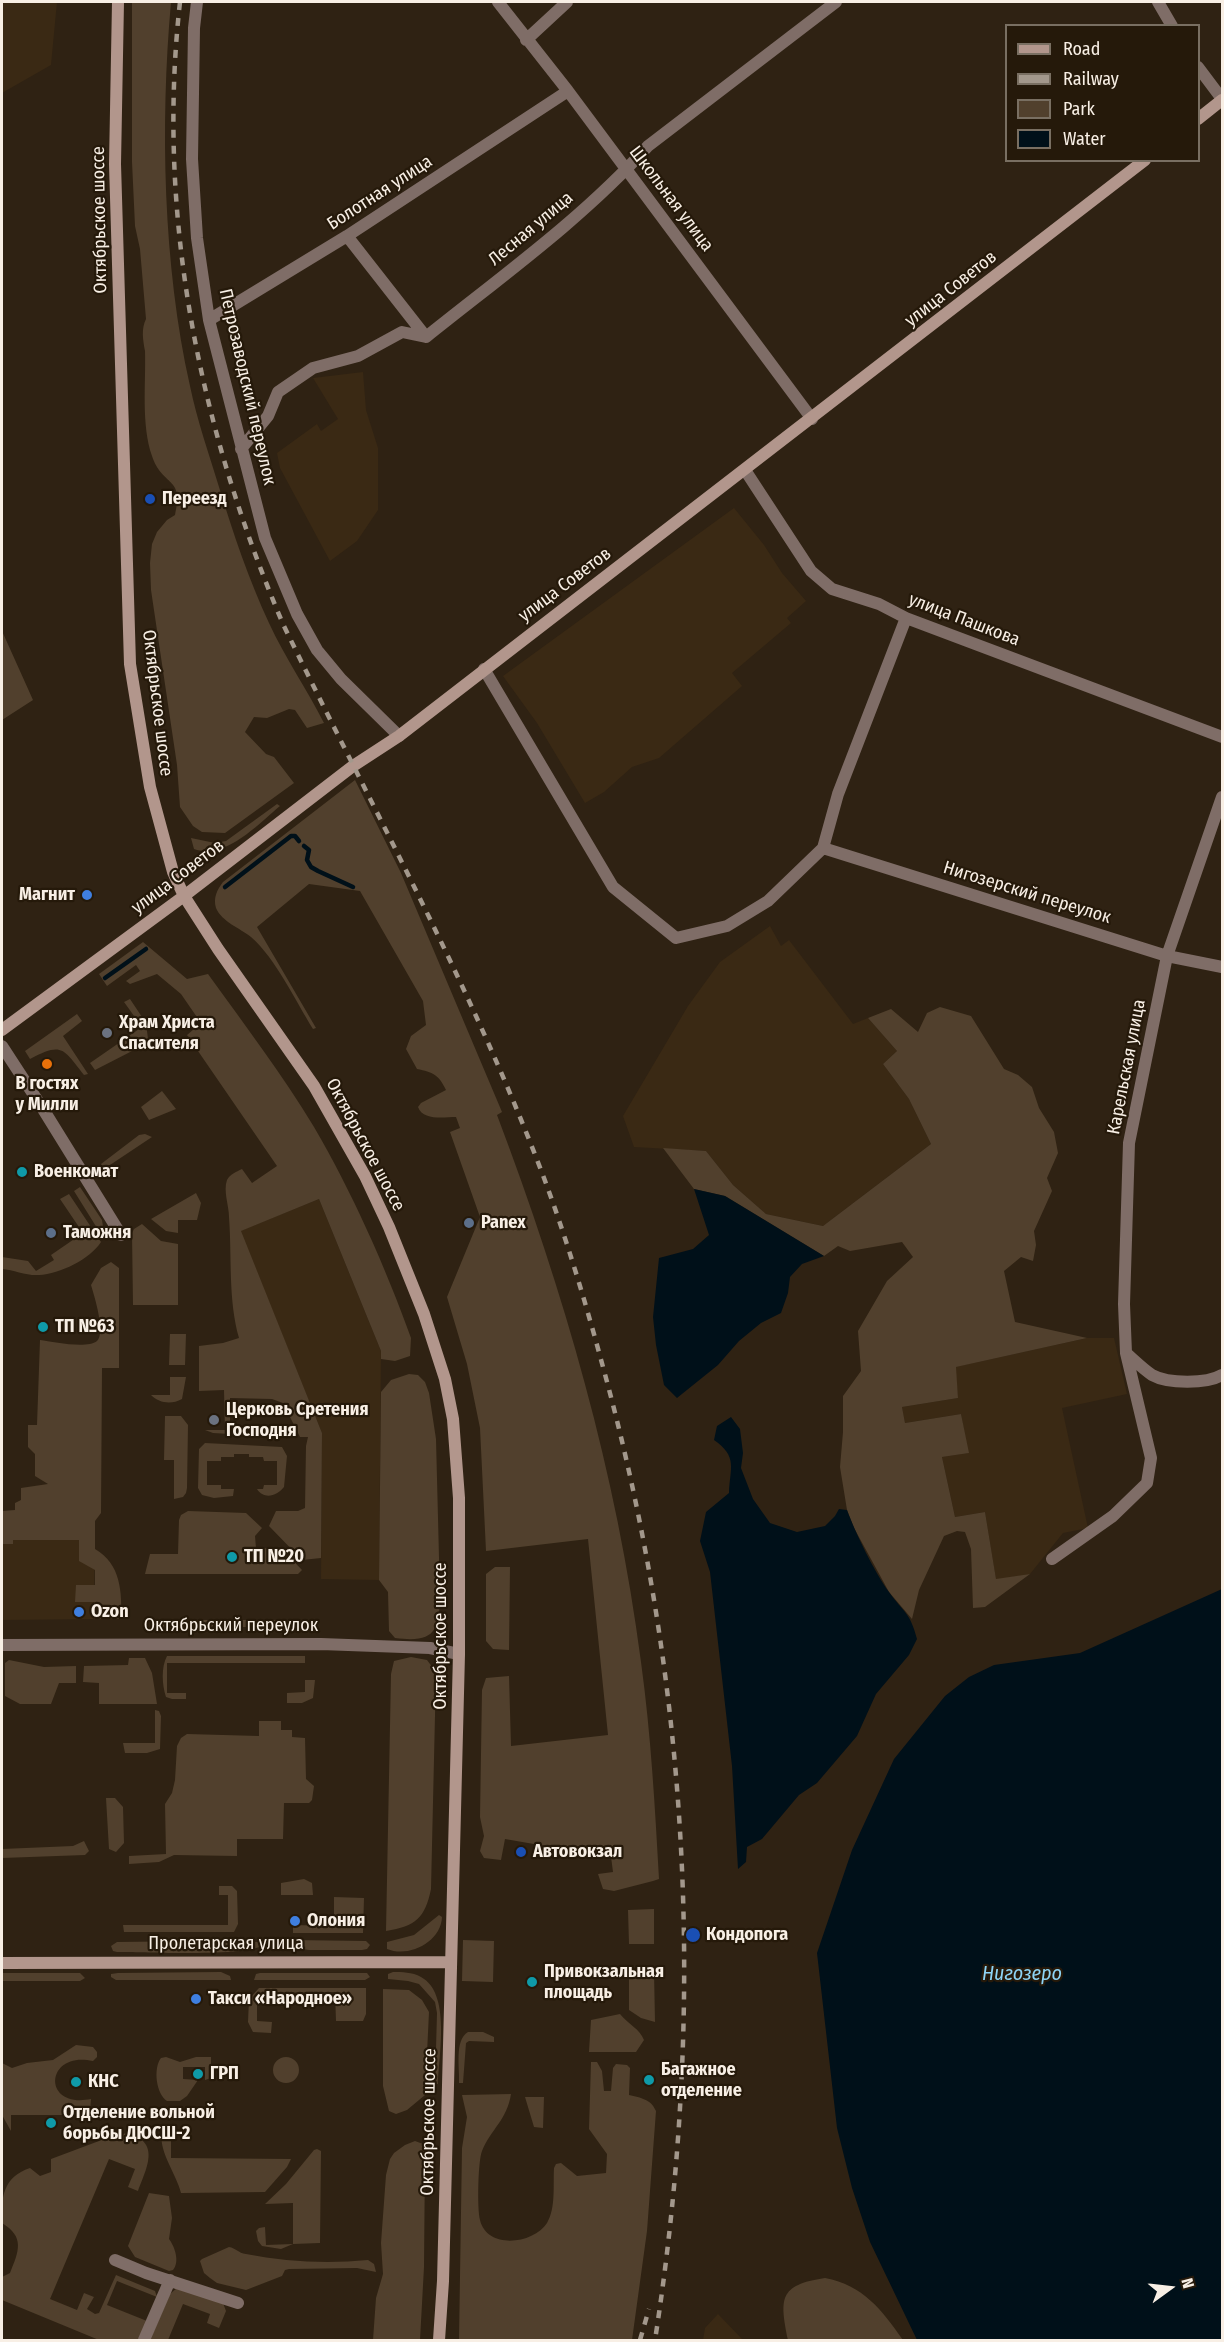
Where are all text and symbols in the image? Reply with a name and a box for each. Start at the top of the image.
legend [1005,24,1200,162]
text: Road [1063,38,1100,60]
text: Railway [1063,68,1119,90]
text: Park [1063,98,1095,120]
text: Water [1063,128,1106,150]
street label: Школьная улица [624,142,718,256]
street label: Октябрьское шоссе [88,146,112,294]
street label: Болотная улица [323,151,437,235]
street label: Лесная улица [484,187,578,271]
street label: улица Советов [901,247,1001,331]
street label: Петрозаводский переулок [214,287,280,487]
place label: Переезд [162,488,227,510]
marker: Переезд [143,492,157,506]
street label: улица Советов [514,543,616,627]
street label: улица Пашкова [905,589,1023,651]
street label: Октябрьское шоссе [137,629,177,777]
street label: улица Советов [127,835,229,919]
street label: Нигозерский переулок [941,857,1113,929]
place label: Магнит [19,884,75,906]
marker: Магнит [80,888,94,902]
street label: Карельская улица [1103,998,1151,1136]
place label: Храм Христа Спасителя [119,1012,215,1054]
marker: Храм Христа Спасителя [100,1026,114,1040]
marker: В гостях у Милли [40,1057,54,1071]
place label: В гостях у Милли [15,1073,79,1116]
street label: Октябрьское шоссе [321,1075,409,1215]
place label: Военкомат [34,1161,118,1183]
marker: Военкомат [15,1165,29,1179]
place label: Panex [481,1212,526,1234]
marker: Panex [462,1216,476,1230]
place label: Таможня [63,1222,131,1244]
marker: Таможня [44,1226,58,1240]
place label: ТП №63 [55,1316,115,1338]
marker: ТП №63 [36,1320,50,1334]
place label: Церковь Сретения Господня [226,1399,368,1442]
marker: Церковь Сретения Господня [207,1413,221,1427]
place label: ТП №20 [244,1546,304,1568]
marker: ТП №20 [225,1550,239,1564]
street label: Октябрьское шоссе [430,1562,452,1710]
place label: Ozon [91,1601,129,1623]
marker: Ozon [72,1605,86,1619]
street label: Октябрьский переулок [144,1615,318,1637]
place label: Автовокзал [533,1841,622,1863]
marker: Автовокзал [514,1845,528,1859]
place label: Олония [307,1910,365,1932]
marker: Олония [288,1914,302,1928]
place label: Кондопога [706,1924,788,1946]
marker: Кондопога [684,1926,702,1944]
street label: Пролетарская улица [148,1933,304,1955]
place label: Привокзальная площадь [544,1961,664,2004]
water label: Нигозеро [982,1962,1062,1986]
marker: Привокзальная площадь [525,1975,539,1989]
place label: Такси «Народное» [208,1988,352,2010]
marker: Такси «Народное» [189,1992,203,2006]
street label: Октябрьское шоссе [417,2048,441,2196]
place label: Багажное отделение [661,2059,742,2102]
place label: ГРП [210,2063,239,2085]
marker: ГРП [191,2067,205,2081]
place label: КНС [88,2071,119,2093]
marker: Багажное отделение [642,2073,656,2087]
marker: КНС [69,2075,83,2089]
place label: Отделение вольной борьбы ДЮСШ-2 [63,2102,215,2144]
marker: Отделение вольной борьбы ДЮСШ-2 [44,2116,58,2130]
north arrow [1140,2258,1200,2318]
text: N [1177,2276,1198,2290]

